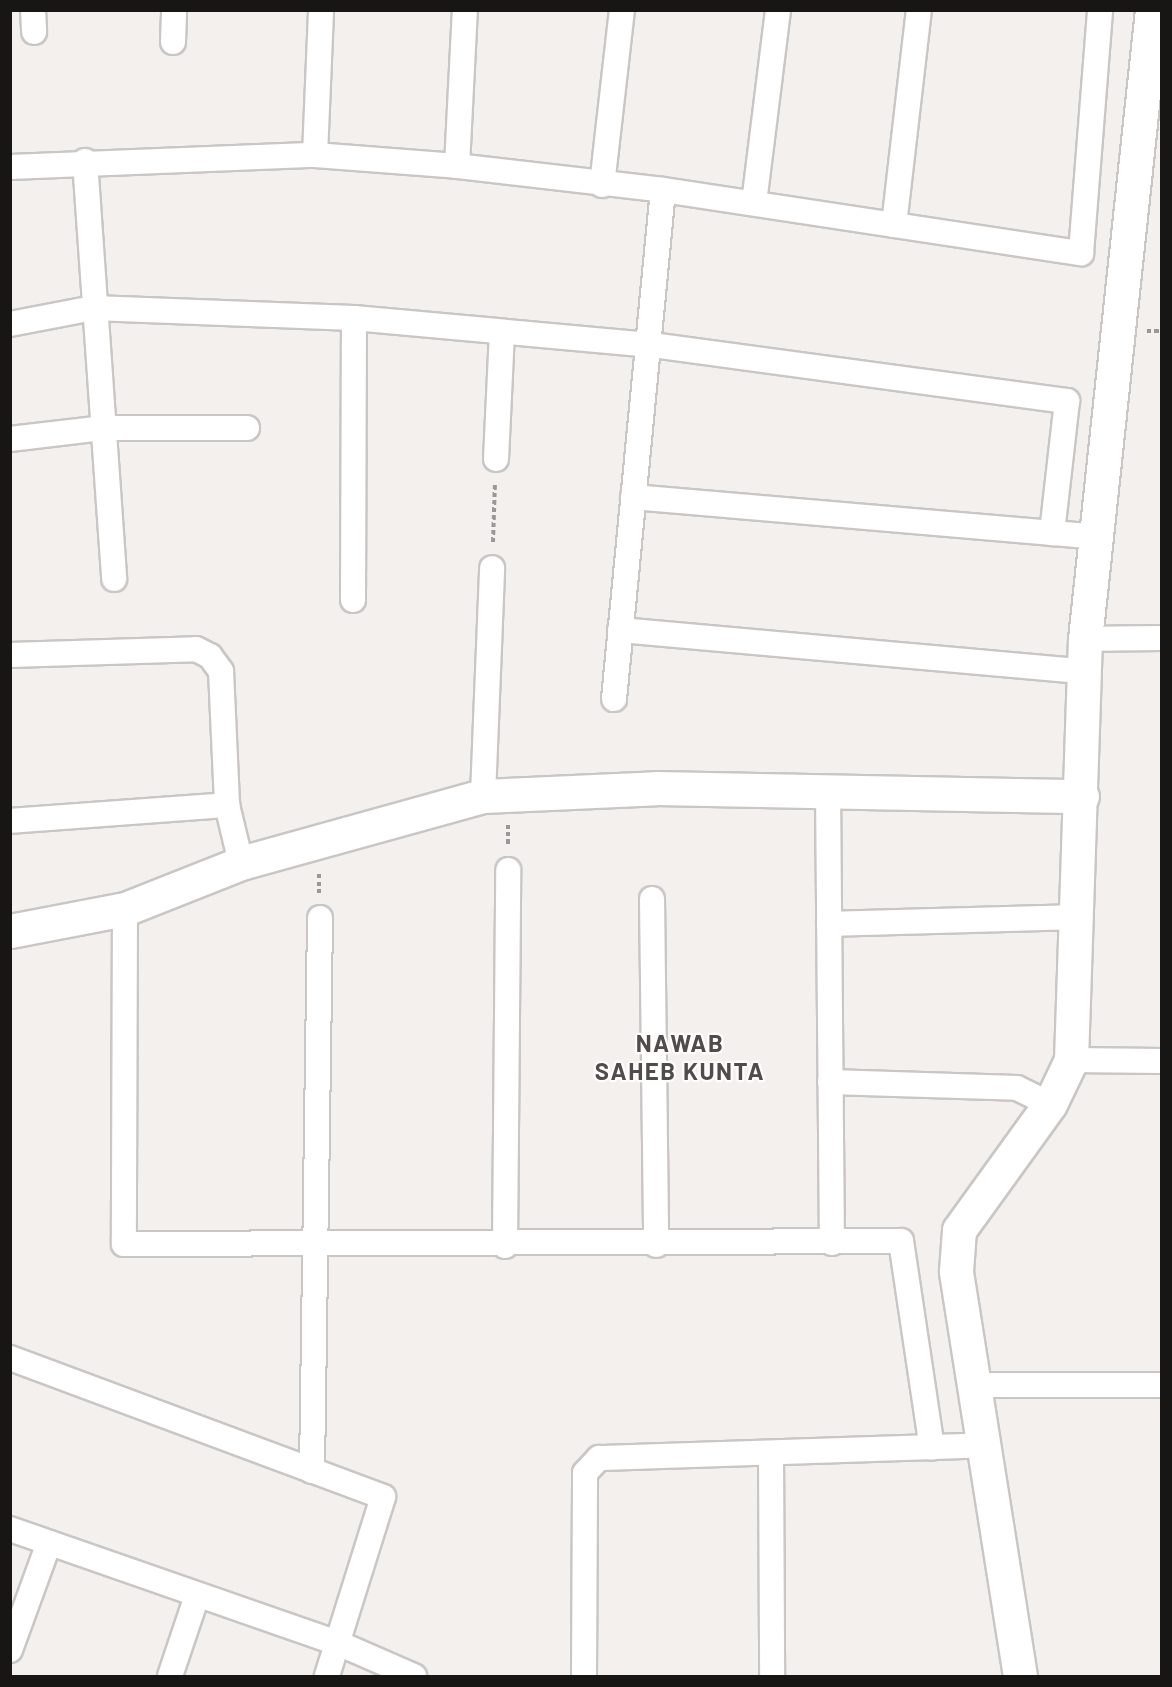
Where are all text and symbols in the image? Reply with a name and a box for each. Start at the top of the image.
district label: NAWAB SAHEB KUNTA [595,1029,765,1085]

